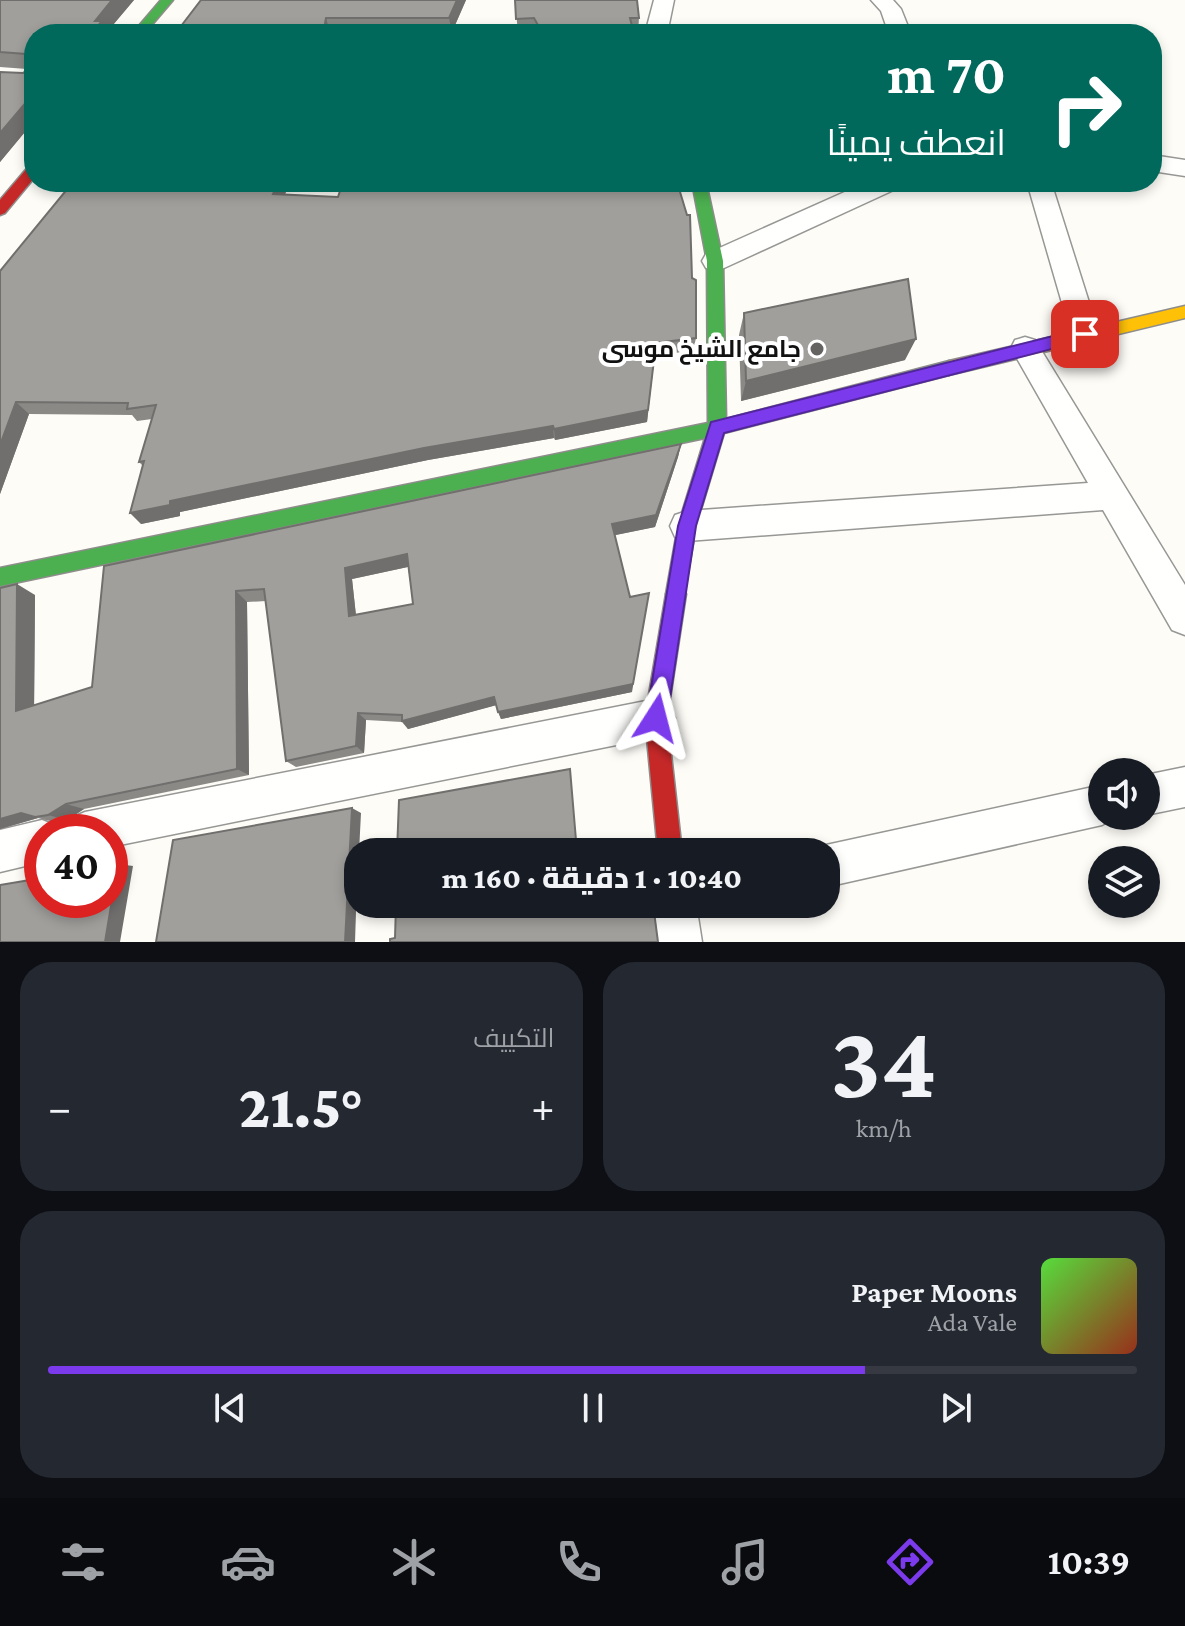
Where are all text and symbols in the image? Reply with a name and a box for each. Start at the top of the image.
text: 70 m [887,43,1006,105]
icon: right [1034,56,1138,160]
text: انعطف يمينًا [826,123,1006,163]
pin [1051,300,1119,368]
icon: arrive [1063,312,1107,356]
place label: جامع الشيخ موسى [602,335,801,365]
marker: جامع الشيخ موسى [808,340,826,358]
position arrow [614,676,698,760]
map controls [1088,758,1160,918]
button: sound [1088,758,1160,830]
speed limit sign: 40 [24,814,128,918]
button: layers [1088,846,1160,918]
text: 10:40 · 1 دقيقة · 160 m [442,861,742,894]
text: 34 [830,1004,937,1119]
text: التكييف [473,1024,555,1053]
text: 21.5° [239,1073,364,1140]
text: − [48,1083,71,1131]
text: + [531,1083,554,1131]
text: km/h [856,1114,912,1143]
text: Paper Moons [851,1275,1017,1308]
text: Ada Vale [928,1308,1017,1337]
icon: previous [208,1386,252,1430]
icon: pause [571,1386,615,1430]
icon: next [934,1386,978,1430]
icon: filters [55,1534,111,1590]
icon: car [220,1534,276,1590]
icon: climate [386,1534,442,1590]
icon: phone [551,1534,607,1590]
icon: music [717,1534,773,1590]
icon: directions [882,1534,938,1590]
text: 10:39 [1048,1542,1130,1582]

